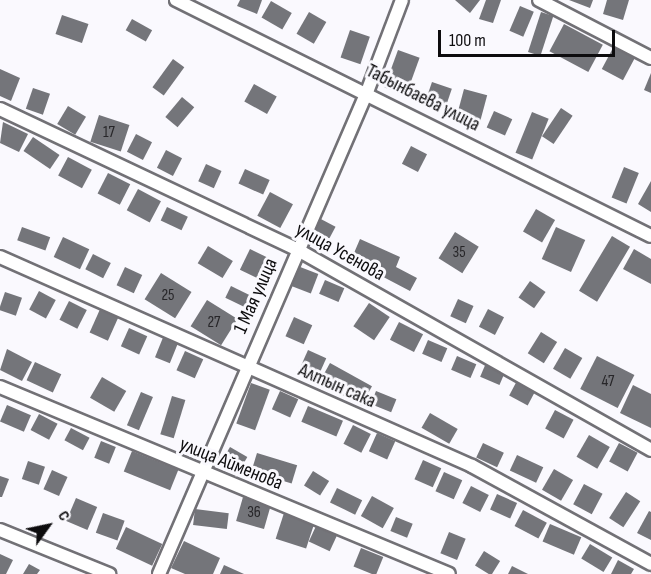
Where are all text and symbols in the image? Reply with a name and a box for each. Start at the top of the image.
scale bar [441,18,618,56]
text: 100 m [449,30,486,51]
street label: Табынбаева улица [362,59,484,137]
house number: 17 [103,123,115,143]
street label: улица Усенова [291,218,389,286]
house number: 35 [452,243,466,263]
street label: 1 Мая улица [229,255,283,337]
house number: 25 [161,286,175,306]
house number: 27 [207,313,221,333]
street label: Алтын сака [295,358,379,414]
house number: 47 [602,372,614,392]
street label: улица Айменова [176,432,286,496]
north arrow [18,496,78,556]
house number: 36 [247,503,261,523]
text: С [53,507,74,525]

